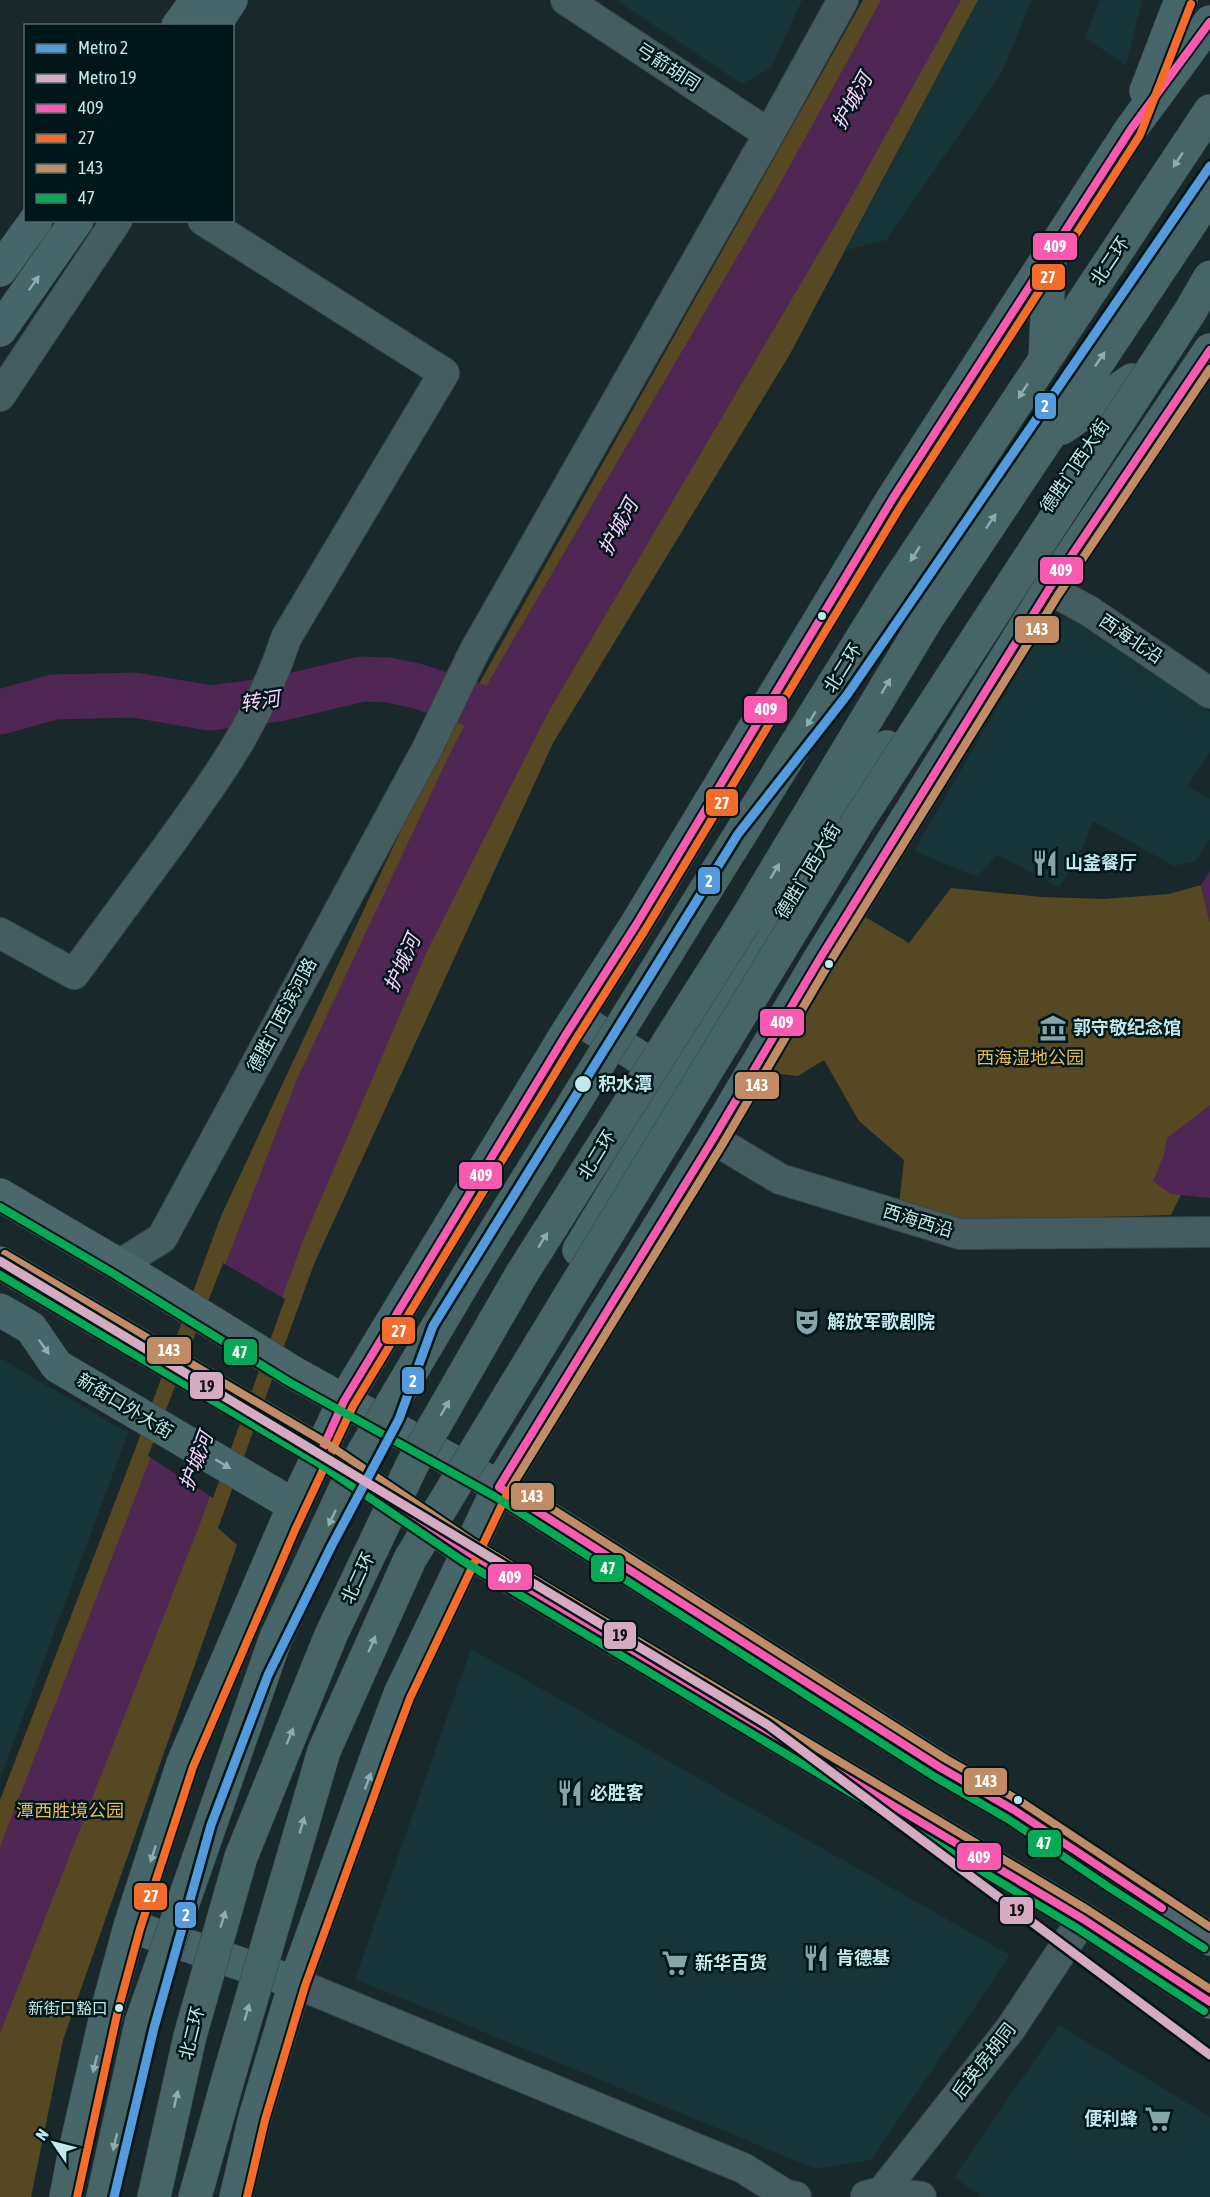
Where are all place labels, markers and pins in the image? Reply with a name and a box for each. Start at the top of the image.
unlabelled marker [816,610,828,622]
restaurant icon: 山釜餐厅 [1030,848,1060,878]
place label: 山釜餐厅 [1065,852,1137,873]
unlabelled marker [823,958,835,970]
museum icon: 郭守敬纪念馆 [1038,1013,1068,1043]
place label: 郭守敬纪念馆 [1073,1017,1181,1038]
place label: 积水潭 [598,1073,652,1094]
marker: 积水潭 [573,1074,593,1094]
theatre icon: 解放军歌剧院 [792,1307,822,1337]
place label: 解放军歌剧院 [827,1311,935,1332]
restaurant icon: 必胜客 [555,1778,585,1808]
place label: 必胜客 [590,1782,644,1803]
unlabelled marker [1012,1794,1024,1806]
restaurant icon: 肯德基 [801,1943,831,1973]
place label: 肯德基 [836,1947,890,1968]
supermarket icon: 新华百货 [660,1948,690,1978]
place label: 新华百货 [695,1952,767,1973]
place label: 新街口豁口 [28,1999,108,2017]
marker: 新街口豁口 [113,2002,125,2014]
supermarket icon: 便利蜂 [1143,2104,1173,2134]
place label: 便利蜂 [1084,2108,1138,2129]

